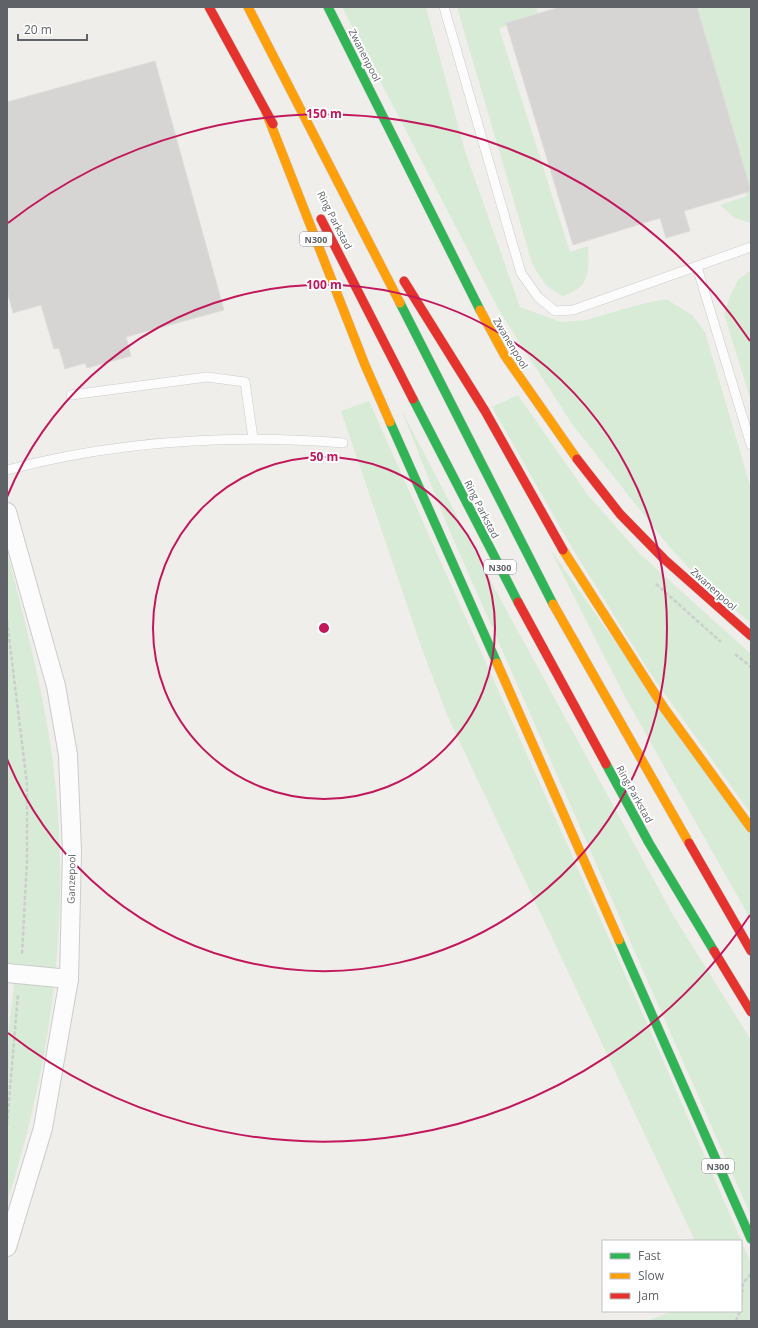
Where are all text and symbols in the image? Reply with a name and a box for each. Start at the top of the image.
scale bar [18,16,87,42]
text: 20 m [24,21,52,38]
street label: Zwanenpool [346,26,384,84]
text: 150 m [306,105,342,122]
street label: Ring Parkstad [314,188,356,252]
road number: N300 [300,232,332,246]
text: 100 m [306,276,342,293]
street label: Zwanenpool [490,315,532,371]
text: 50 m [310,448,338,465]
street label: Ring Parkstad [461,477,503,541]
road number: N300 [484,560,516,574]
street label: Zwanenpool [688,565,740,613]
centre of rings [317,621,331,635]
street label: Ring Parkstad [613,763,657,825]
street label: Ganzepool [64,854,78,904]
road number: N300 [702,1159,734,1173]
legend [602,1240,742,1312]
text: Fast [638,1247,661,1264]
text: Slow [638,1267,665,1284]
text: Jam [637,1287,659,1304]

